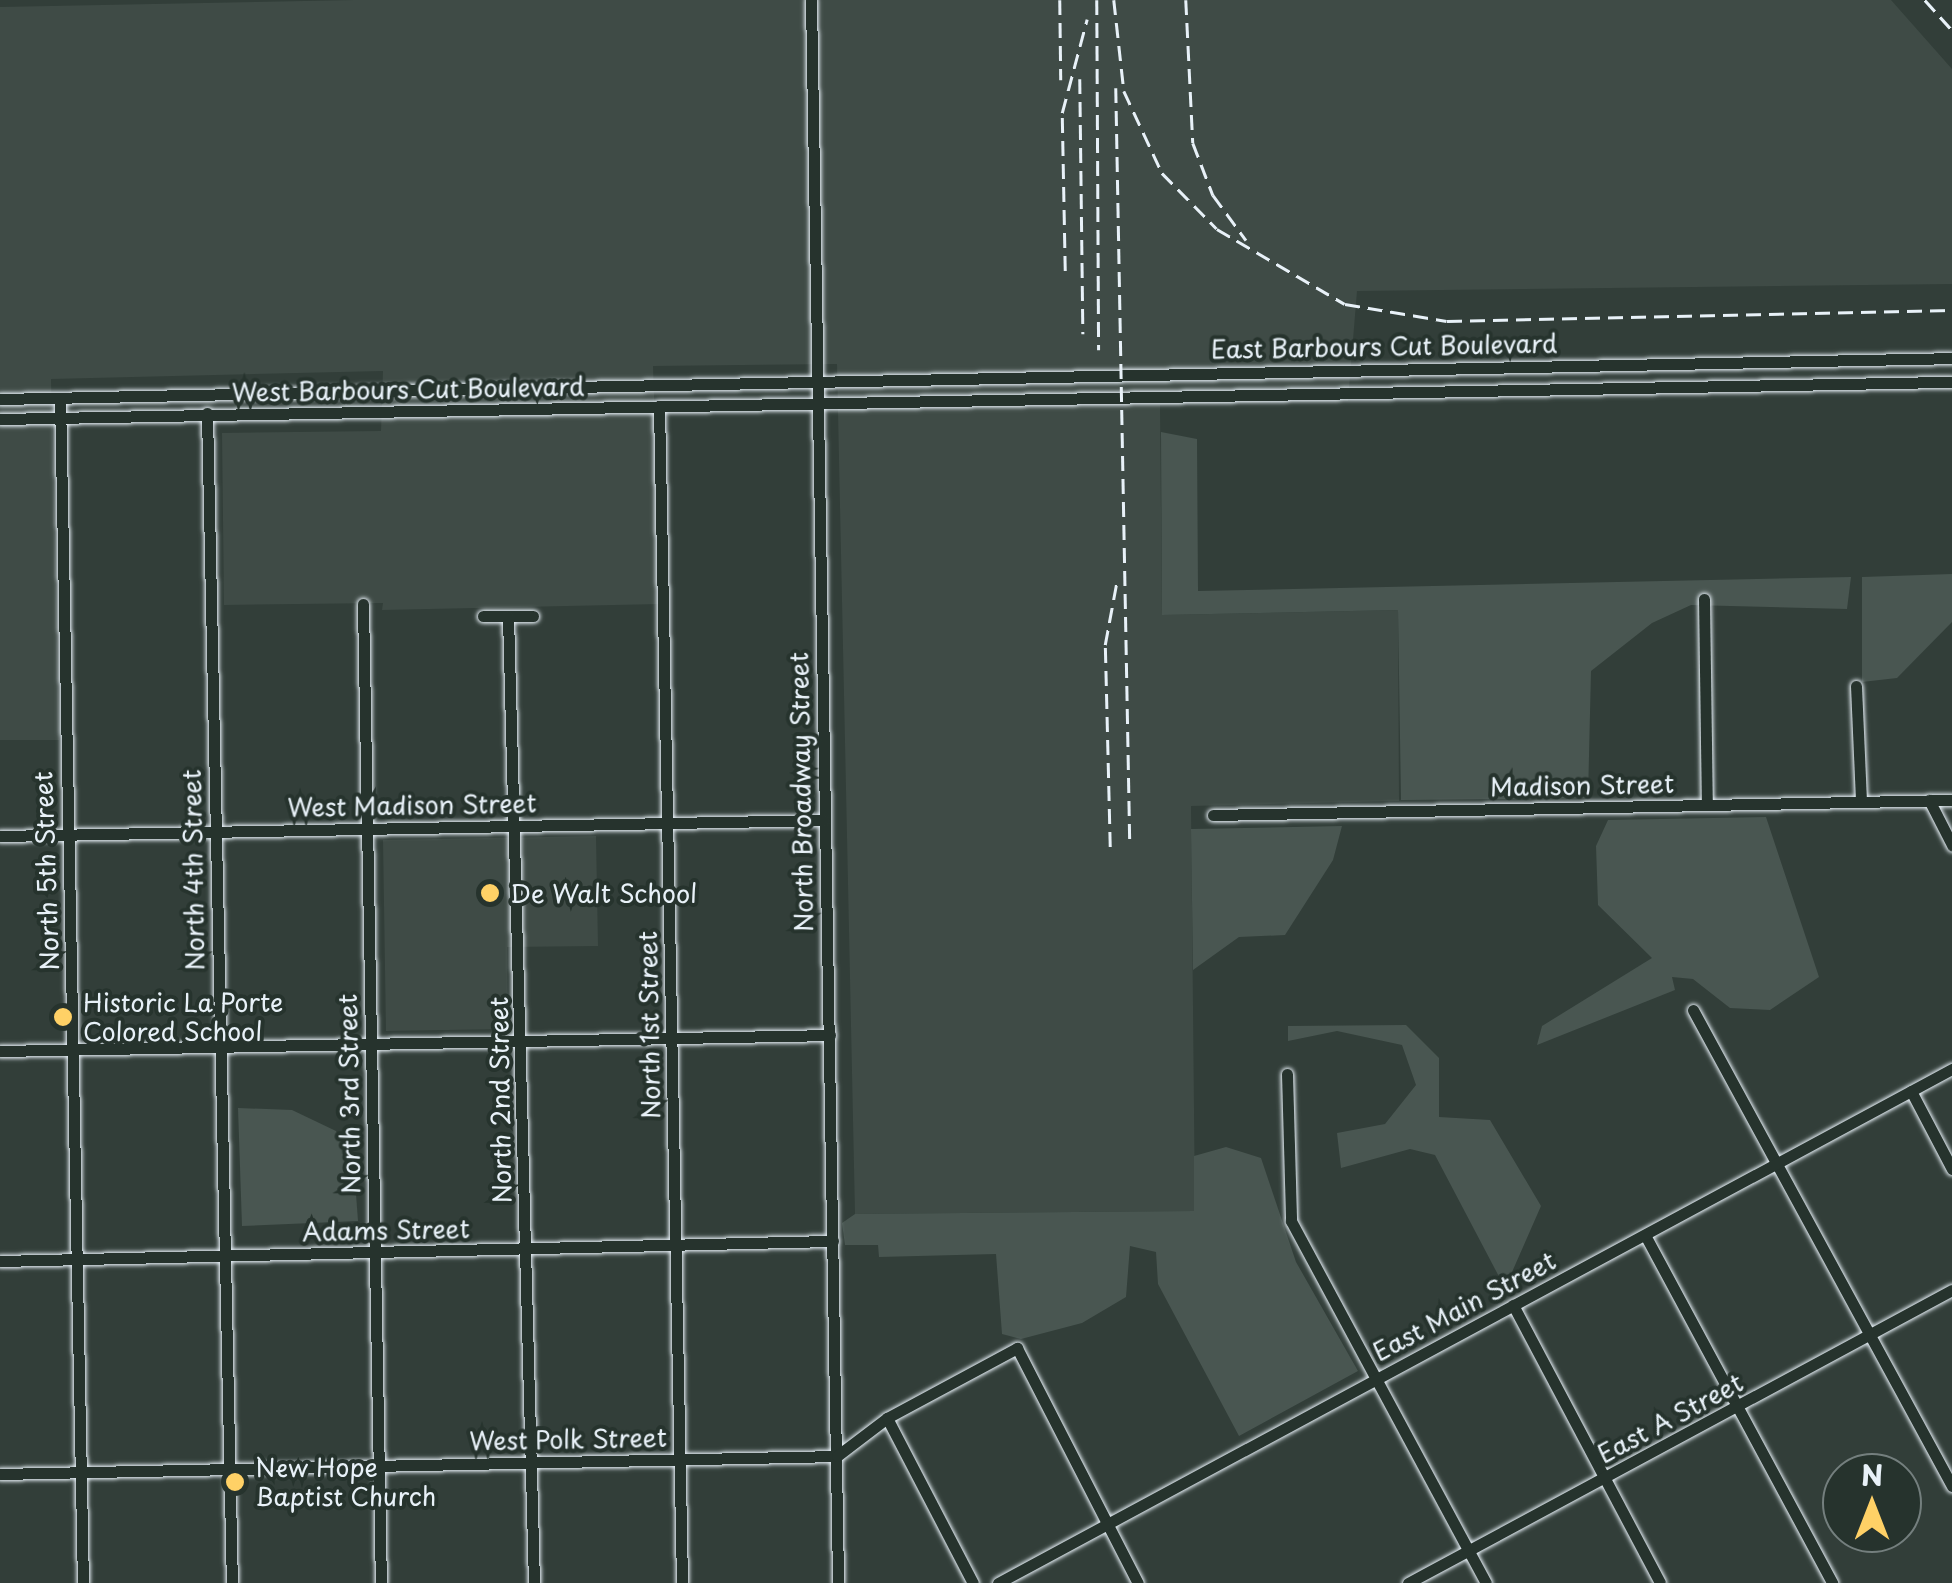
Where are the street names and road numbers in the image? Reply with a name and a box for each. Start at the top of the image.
street label: East Barbours Cut Boulevard [1210,328,1558,364]
street label: West Barbours Cut Boulevard [230,371,586,407]
street label: North Broadway Street [784,650,818,934]
street label: Madison Street [1490,768,1674,802]
street label: North 4th Street [176,769,210,971]
street label: North 5th Street [27,770,65,972]
street label: West Madison Street [287,788,537,822]
street label: North 1st Street [632,928,666,1122]
street label: North 3rd Street [332,992,366,1196]
street label: North 2nd Street [483,996,517,1204]
street label: Adams Street [302,1214,470,1246]
street label: East Main Street [1367,1245,1561,1367]
street label: East A Street [1591,1367,1749,1469]
street label: West Polk Street [468,1422,668,1456]

